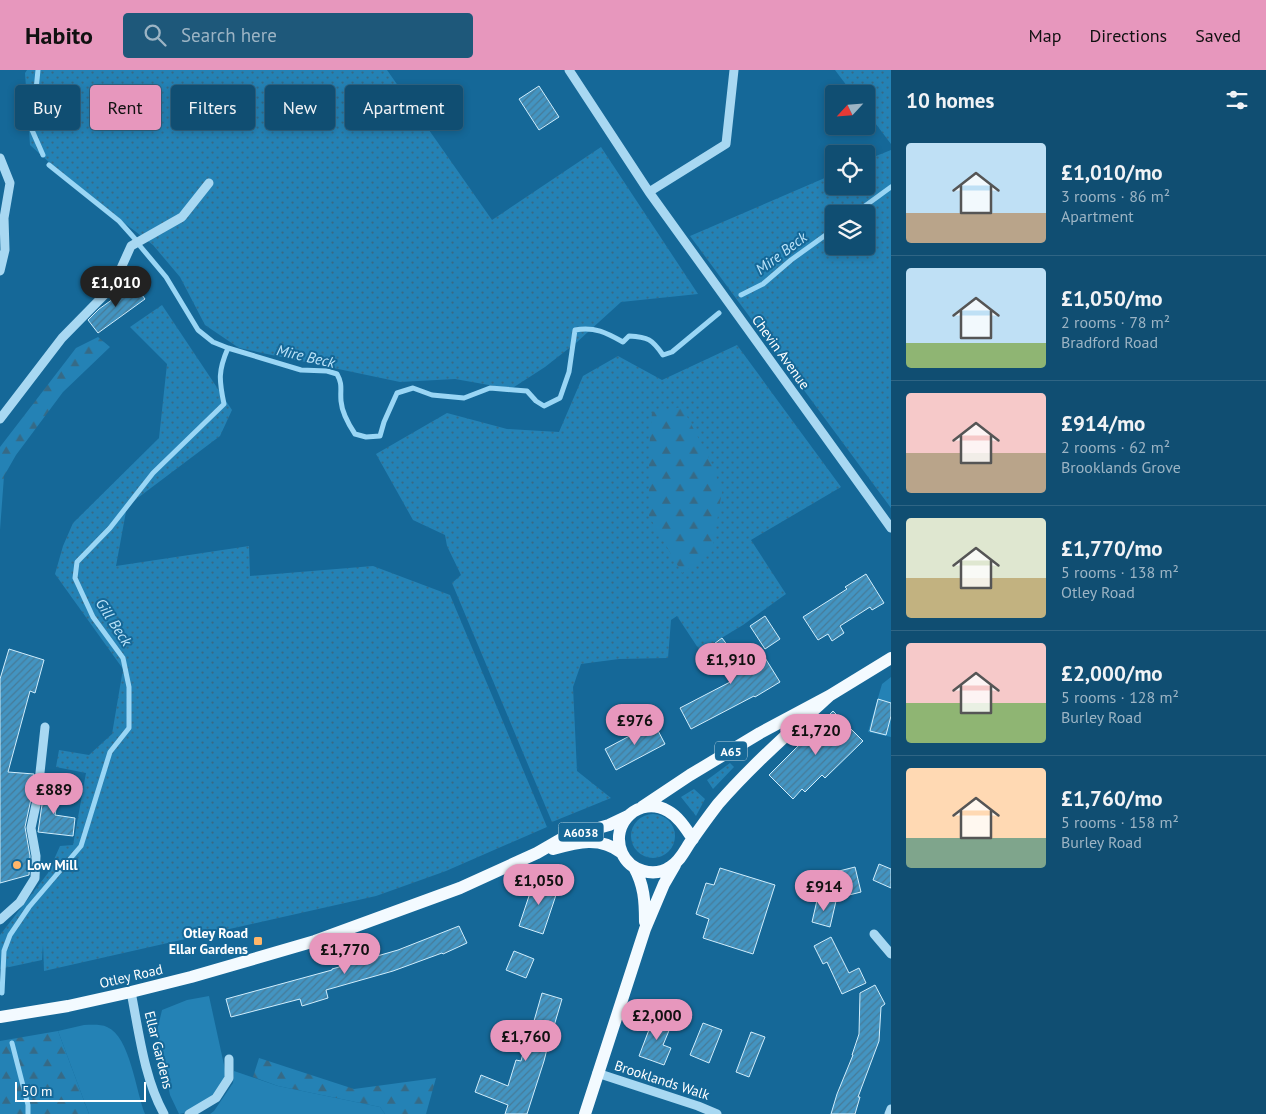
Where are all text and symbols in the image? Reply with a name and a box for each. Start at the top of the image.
search box [123,13,473,58]
text: Habito [25,20,93,51]
icon: search [141,21,169,49]
text: Search here [181,23,277,47]
text: Map [1029,24,1061,47]
text: Directions [1089,24,1167,47]
text: Saved [1195,24,1241,47]
chip: Buy [15,85,80,130]
chip: Rent [90,85,161,130]
chip: Filters [171,85,255,130]
chip: New [265,85,335,130]
chip: Apartment [345,85,463,130]
north arrow [825,85,875,135]
map controls [825,85,875,255]
icon: filters [1223,86,1251,114]
text: 10 homes [906,87,994,114]
button: locate [825,145,875,195]
text: £1,010/mo [1061,159,1163,186]
icon: home [946,163,1006,223]
text: 3 rooms · 86 m² [1061,186,1170,206]
button: layers [825,205,875,255]
text: Apartment [1061,206,1134,226]
water label: Mire Beck [752,227,811,278]
pin: £1,010 [75,266,157,308]
text: £1,010 [91,272,141,292]
text: £1,050/mo [1061,285,1163,312]
icon: home [946,288,1006,348]
street label: Chevin Avenue [748,311,814,393]
text: 2 rooms · 78 m² [1061,312,1170,332]
text: Bradford Road [1061,332,1158,352]
water label: Mire Beck [275,340,338,372]
text: £914/mo [1061,410,1145,437]
icon: home [946,413,1006,473]
text: 2 rooms · 62 m² [1061,437,1170,457]
text: Brooklands Grove [1061,457,1181,477]
text: £1,770/mo [1061,535,1163,562]
icon: home [946,538,1006,598]
text: 5 rooms · 138 m² [1061,562,1179,582]
text: Otley Road [1061,582,1135,602]
water label: Gill Beck [92,595,137,650]
pin: £1,910 [690,642,772,685]
text: £1,910 [706,649,756,669]
text: £2,000/mo [1061,660,1163,687]
icon: home [946,663,1006,723]
text: 5 rooms · 128 m² [1061,687,1179,707]
pin: £976 [605,704,665,746]
text: Burley Road [1061,707,1142,727]
text: £976 [617,710,653,730]
pin: £1,720 [775,714,857,756]
text: £1,720 [791,720,841,740]
road number: A65 [715,741,747,760]
pin: £889 [24,772,84,815]
text: £889 [36,779,72,799]
text: £1,760/mo [1061,785,1163,812]
icon: home [946,788,1006,848]
text: 5 rooms · 158 m² [1061,812,1179,832]
road number: A6038 [558,822,604,842]
text: Burley Road [1061,832,1142,852]
place label: Low Mill [27,856,78,874]
marker: Low Mill [11,859,23,871]
pin: £1,050 [498,864,580,906]
text: £1,050 [514,870,564,890]
pin: £914 [794,870,854,912]
text: £914 [806,876,842,896]
place label: Otley Road Ellar Gardens [169,924,248,958]
pin: £1,770 [304,932,386,975]
marker: Otley Road Ellar Gardens [252,935,264,947]
text: £1,770 [320,939,370,959]
street label: Otley Road [97,960,165,992]
pin: £2,000 [616,998,698,1041]
text: £2,000 [632,1005,682,1025]
street label: Ellar Gardens [141,1009,177,1091]
pin: £1,760 [485,1020,567,1062]
text: £1,760 [501,1026,551,1046]
street label: Brooklands Walk [612,1056,712,1104]
scale bar [15,1079,146,1102]
text: 50 m [22,1082,52,1100]

